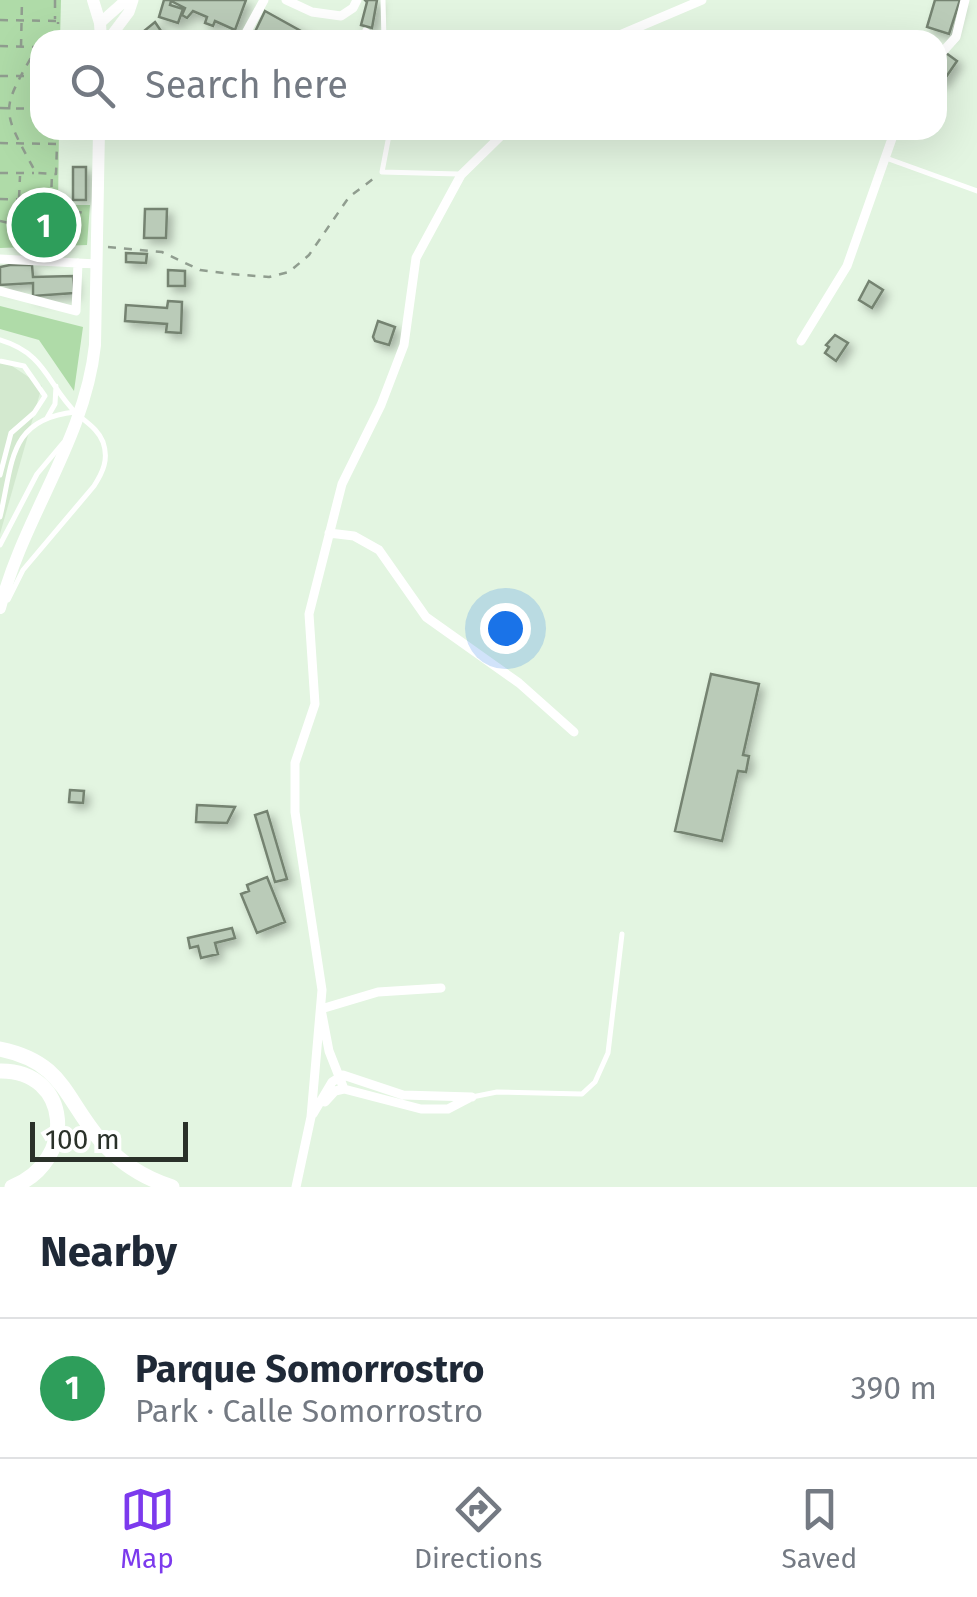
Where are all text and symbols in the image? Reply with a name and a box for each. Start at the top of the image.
search box [30,30,947,140]
icon: search [65,58,120,113]
text: Search here [145,62,348,108]
pin: 1 [12,188,76,262]
your location [480,603,531,654]
scale bar [30,1117,188,1162]
text: 100 m [45,1123,120,1156]
text: Nearby [40,1227,177,1277]
text: Parque Somorrostro [135,1346,484,1392]
text: 1 [65,1369,80,1407]
text: 390 m [851,1369,937,1407]
text: Park · Calle Somorrostro [135,1392,483,1430]
tab: Map [120,1482,175,1575]
tab: Directions [414,1482,542,1575]
tab: Saved [782,1482,857,1575]

